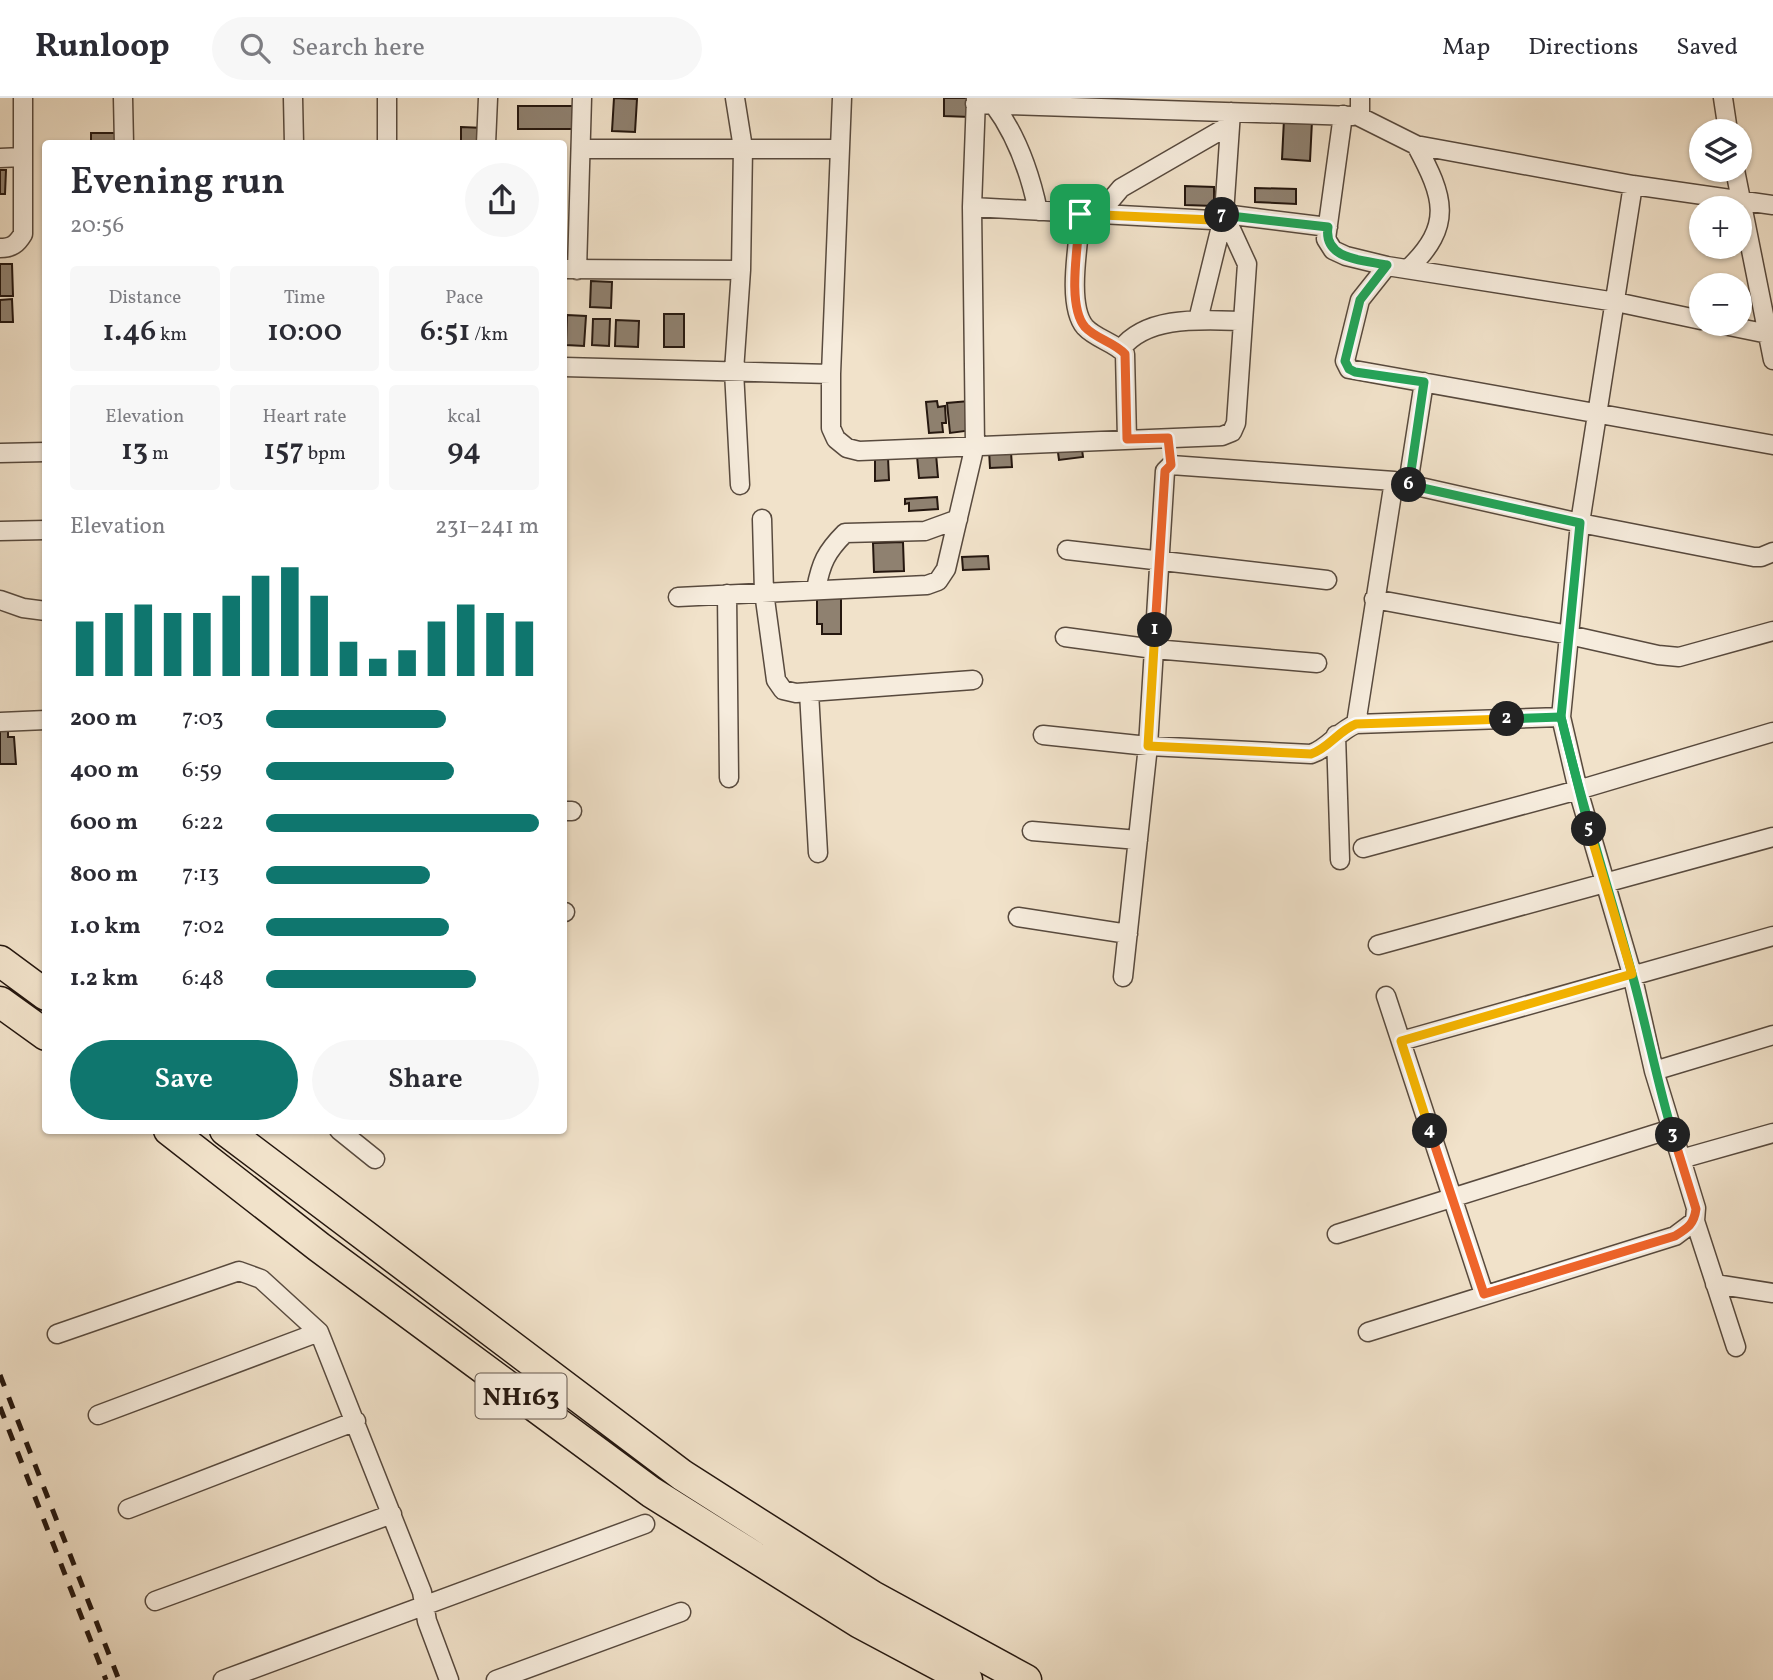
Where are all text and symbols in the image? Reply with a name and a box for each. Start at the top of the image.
search box [212,17,702,80]
text: Runloop [35,25,170,71]
icon: search [236,29,274,67]
text: Search here [292,30,425,66]
text: Map [1442,31,1490,65]
text: Directions [1528,31,1638,65]
text: Saved [1676,31,1738,65]
map controls [1689,119,1752,336]
button: layers [1689,119,1752,182]
text: Evening run [70,157,285,210]
button: share [465,163,539,237]
pin [1050,184,1110,244]
icon: arrive [1061,195,1099,233]
button: + [1689,196,1752,259]
pin: 7 [1204,198,1240,232]
text: 7 [1217,201,1226,227]
text: 20:56 [70,210,124,242]
button: − [1689,273,1752,336]
text: Distance [108,285,181,311]
text: Time [284,285,325,311]
text: Pace [445,285,483,311]
text: 1.46 [102,311,156,353]
text: 10:00 [267,311,342,353]
text: 6:51 [420,311,470,353]
text: km [156,322,187,348]
text: /km [470,322,508,348]
text: Elevation [105,404,184,430]
text: Heart rate [263,404,346,430]
text: kcal [447,404,481,430]
text: 13 [121,430,148,472]
text: 157 [263,430,304,472]
text: 94 [447,430,481,472]
text: m [148,441,169,467]
text: bpm [304,441,346,467]
pin: 6 [1392,468,1426,502]
text: 6 [1403,471,1414,497]
text: Elevation [70,511,166,543]
text: 231–241 m [435,511,539,543]
pin: 1 [1138,612,1172,648]
text: 1 [1151,616,1158,642]
pin: 2 [1490,702,1524,736]
text: 200 m [70,703,137,735]
text: 7:03 [182,703,224,735]
text: 2 [1502,705,1511,731]
text: 400 m [70,755,139,787]
text: 6:59 [182,755,222,787]
text: 600 m [70,807,138,839]
text: 6:22 [182,807,224,839]
pin: 5 [1572,812,1606,846]
text: 5 [1584,815,1593,841]
text: 800 m [70,859,138,891]
text: 7:13 [182,859,219,891]
text: 1.0 km [70,911,141,943]
text: 7:02 [182,911,225,943]
text: 1.2 km [70,963,139,995]
text: 6:48 [182,963,224,995]
button: Save [70,1040,298,1120]
button: Share [312,1040,539,1120]
pin: 4 [1412,1114,1448,1148]
text: 4 [1424,1117,1435,1143]
pin: 3 [1656,1118,1690,1152]
text: 3 [1668,1121,1677,1147]
road number: NH163 [476,1373,566,1418]

